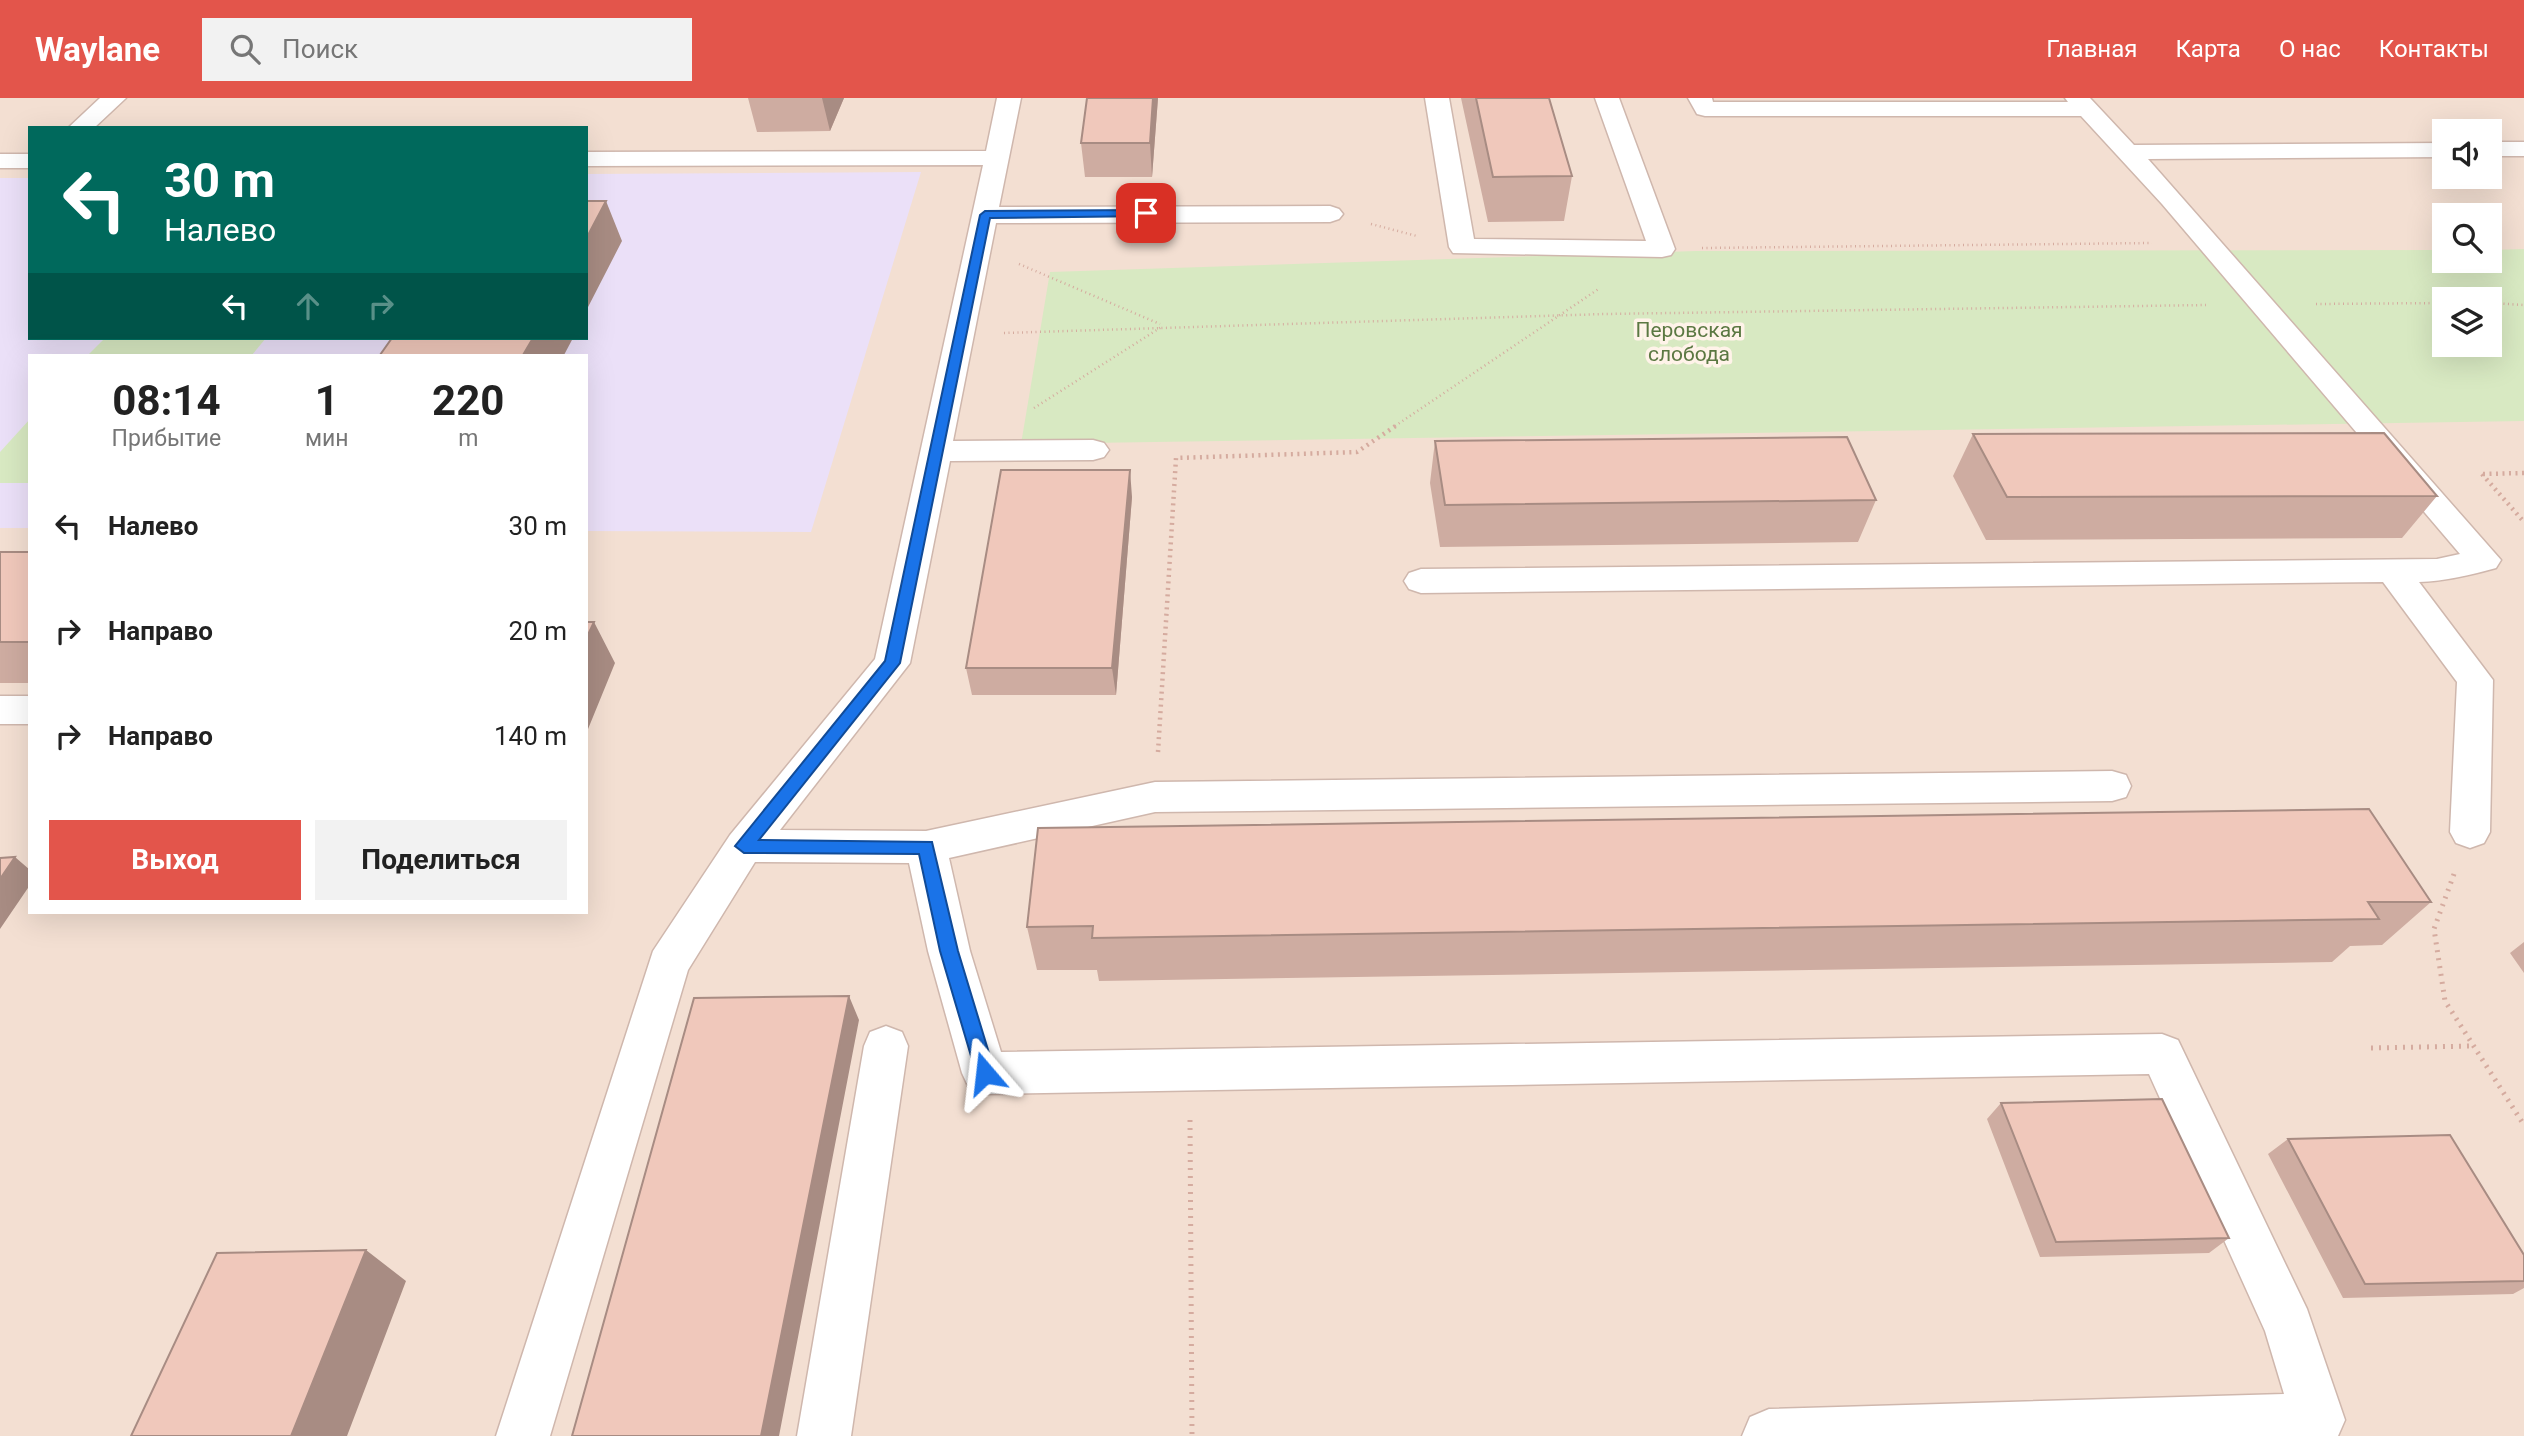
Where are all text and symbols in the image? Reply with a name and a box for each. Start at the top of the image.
search box [202,18,692,81]
text: Waylane [35,30,160,69]
icon: search [226,30,264,68]
text: Поиск [282,34,358,64]
text: Главная [2046,35,2137,63]
text: Карта [2175,35,2241,63]
text: О нас [2279,35,2341,63]
text: Контакты [2379,35,2489,63]
map controls [2432,119,2502,357]
button: sound [2432,119,2502,189]
text: 30 m [164,152,275,209]
icon: left [49,154,140,245]
pin [1116,183,1176,243]
icon: arrive [1127,194,1165,232]
button: search [2432,203,2502,273]
text: Налево [164,211,276,249]
icon: left [216,287,254,325]
icon: ahead [289,287,327,325]
icon: right [362,287,400,325]
button: layers [2432,287,2502,357]
park label: Перовская слобода [1635,318,1743,366]
text: 08:14 [112,376,221,425]
text: 1 [315,376,339,425]
text: 220 [432,376,504,425]
text: Прибытие [112,425,221,452]
text: мин [305,425,349,452]
text: m [458,425,478,452]
icon: left [49,507,87,545]
text: Налево [108,511,198,541]
text: 30 m [509,511,567,541]
icon: right [49,612,87,650]
text: Направо [108,616,213,646]
text: 20 m [509,616,567,646]
icon: right [49,717,87,755]
text: Направо [108,721,213,751]
text: 140 m [494,721,567,751]
button: Выход [49,820,301,900]
button: Поделиться [315,820,567,900]
position arrow [948,1036,1022,1110]

